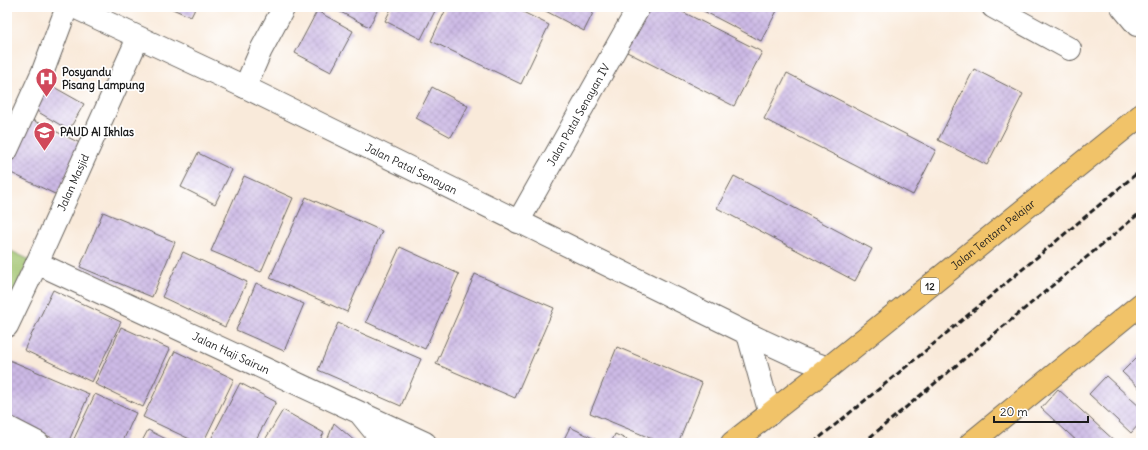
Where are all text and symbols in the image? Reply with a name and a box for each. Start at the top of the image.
street label: Jalan Patal Senayan IV [544,61,613,168]
hospital icon: Posyandu Pisang Lampung [33,65,59,98]
place label: Posyandu Pisang Lampung [62,65,145,93]
school or university icon: PAUD Al Ikhlas [31,119,57,152]
place label: PAUD Al Ikhlas [60,125,134,139]
street label: Jalan Patal Senayan [363,140,460,197]
street label: Jalan Masjid [54,151,92,213]
street label: Jalan Tentara Pelajar [948,196,1038,273]
road number: 12 [921,278,939,294]
street label: Jalan Haji Sairun [190,329,272,377]
scale bar [994,398,1088,424]
text: 20 m [1000,404,1028,419]

